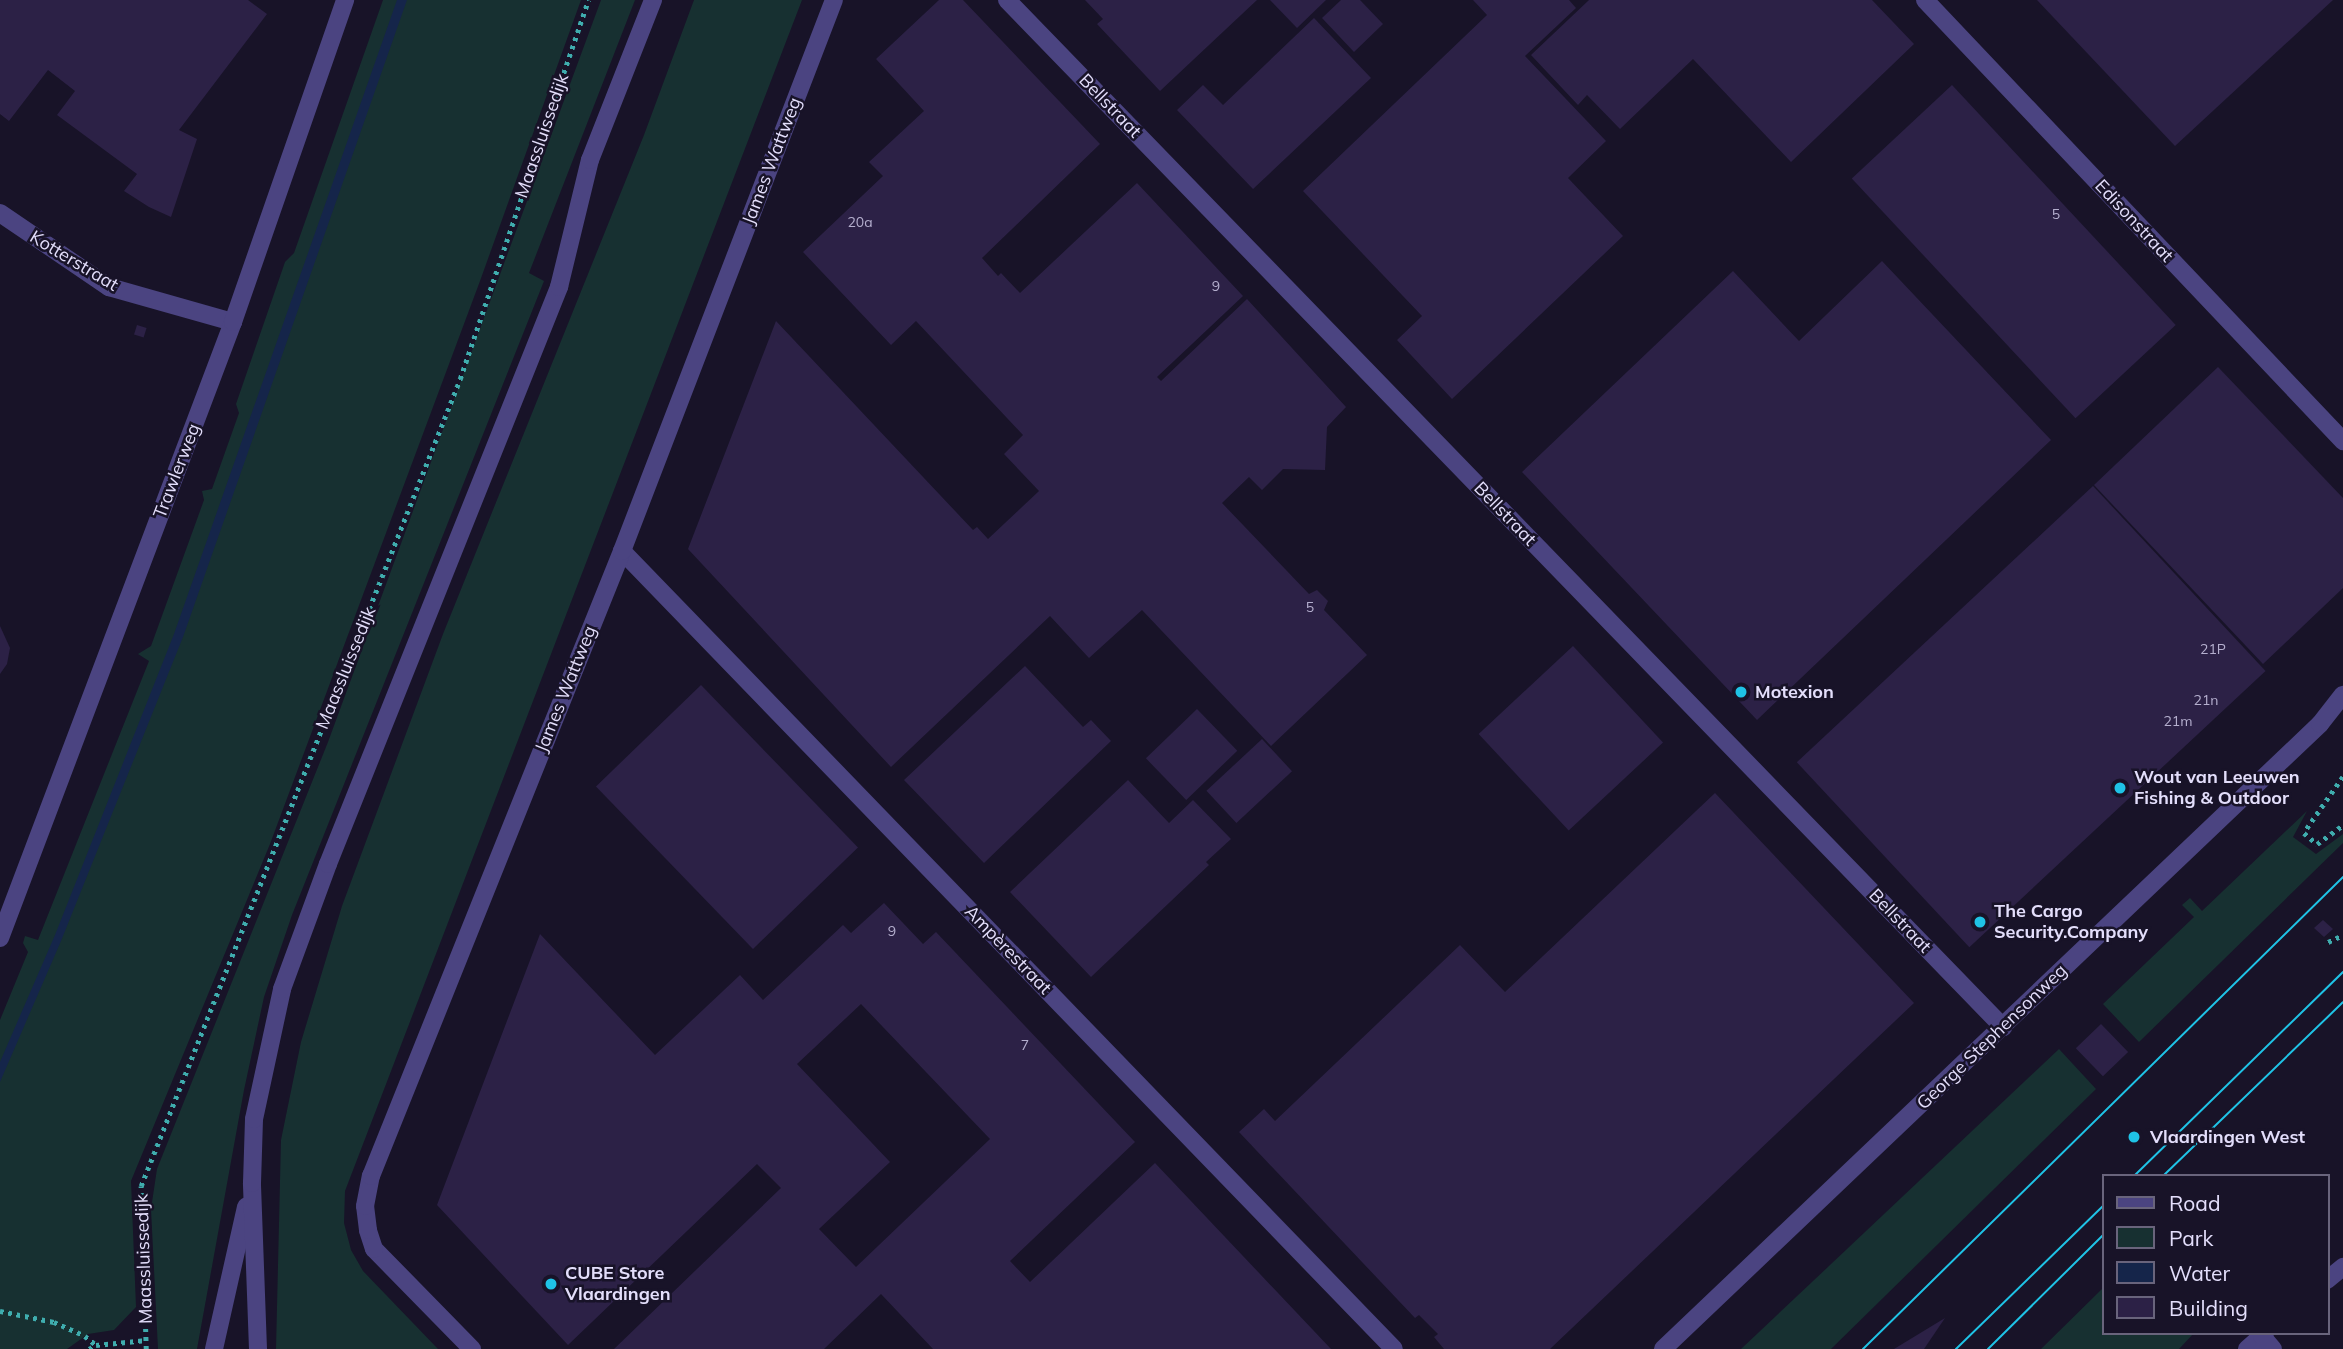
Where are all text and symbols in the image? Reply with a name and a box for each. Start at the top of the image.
street label: Bellstraat [1074,70,1146,142]
street label: Maassluissedijk [511,71,573,201]
street label: James Wattweg [738,94,806,228]
street label: Edisonstraat [2090,175,2178,267]
house number: 5 [2052,206,2060,222]
house number: 20a [847,214,873,230]
street label: Kotterstraat [26,226,122,296]
house number: 9 [1212,278,1220,294]
street label: Trawlerweg [149,421,205,521]
street label: Bellstraat [1469,478,1541,550]
house number: 5 [1306,599,1314,615]
street label: Maassluissedijk [312,604,380,732]
street label: James Wattweg [531,623,601,755]
house number: 21P [2200,641,2226,657]
place label: Motexion [1755,681,1834,703]
marker: Motexion [1733,684,1749,700]
house number: 21n [2193,692,2219,708]
house number: 21m [2163,713,2193,729]
place label: Wout van Leeuwen Fishing & Outdoor [2134,767,2300,810]
marker: Wout van Leeuwen Fishing & Outdoor [2112,780,2128,796]
street label: Bellstraat [1864,885,1936,957]
street label: Ampèrestraat [960,901,1056,999]
place label: The Cargo Security.Company [1994,901,2148,944]
marker: The Cargo Security.Company [1972,914,1988,930]
house number: 9 [888,923,896,939]
street label: George Stephensonweg [1913,960,2071,1114]
house number: 7 [1021,1037,1029,1053]
place label: Vlaardingen West [2150,1126,2305,1148]
marker: Vlaardingen West [2124,1127,2144,1147]
legend [2102,1174,2329,1335]
text: Road [2169,1190,2220,1216]
street label: Maassluissedijk [131,1194,157,1324]
text: Park [2169,1225,2213,1251]
text: Water [2169,1260,2230,1286]
place label: CUBE Store Vlaardingen [565,1263,671,1306]
marker: CUBE Store Vlaardingen [543,1276,559,1292]
text: Building [2169,1295,2248,1321]

